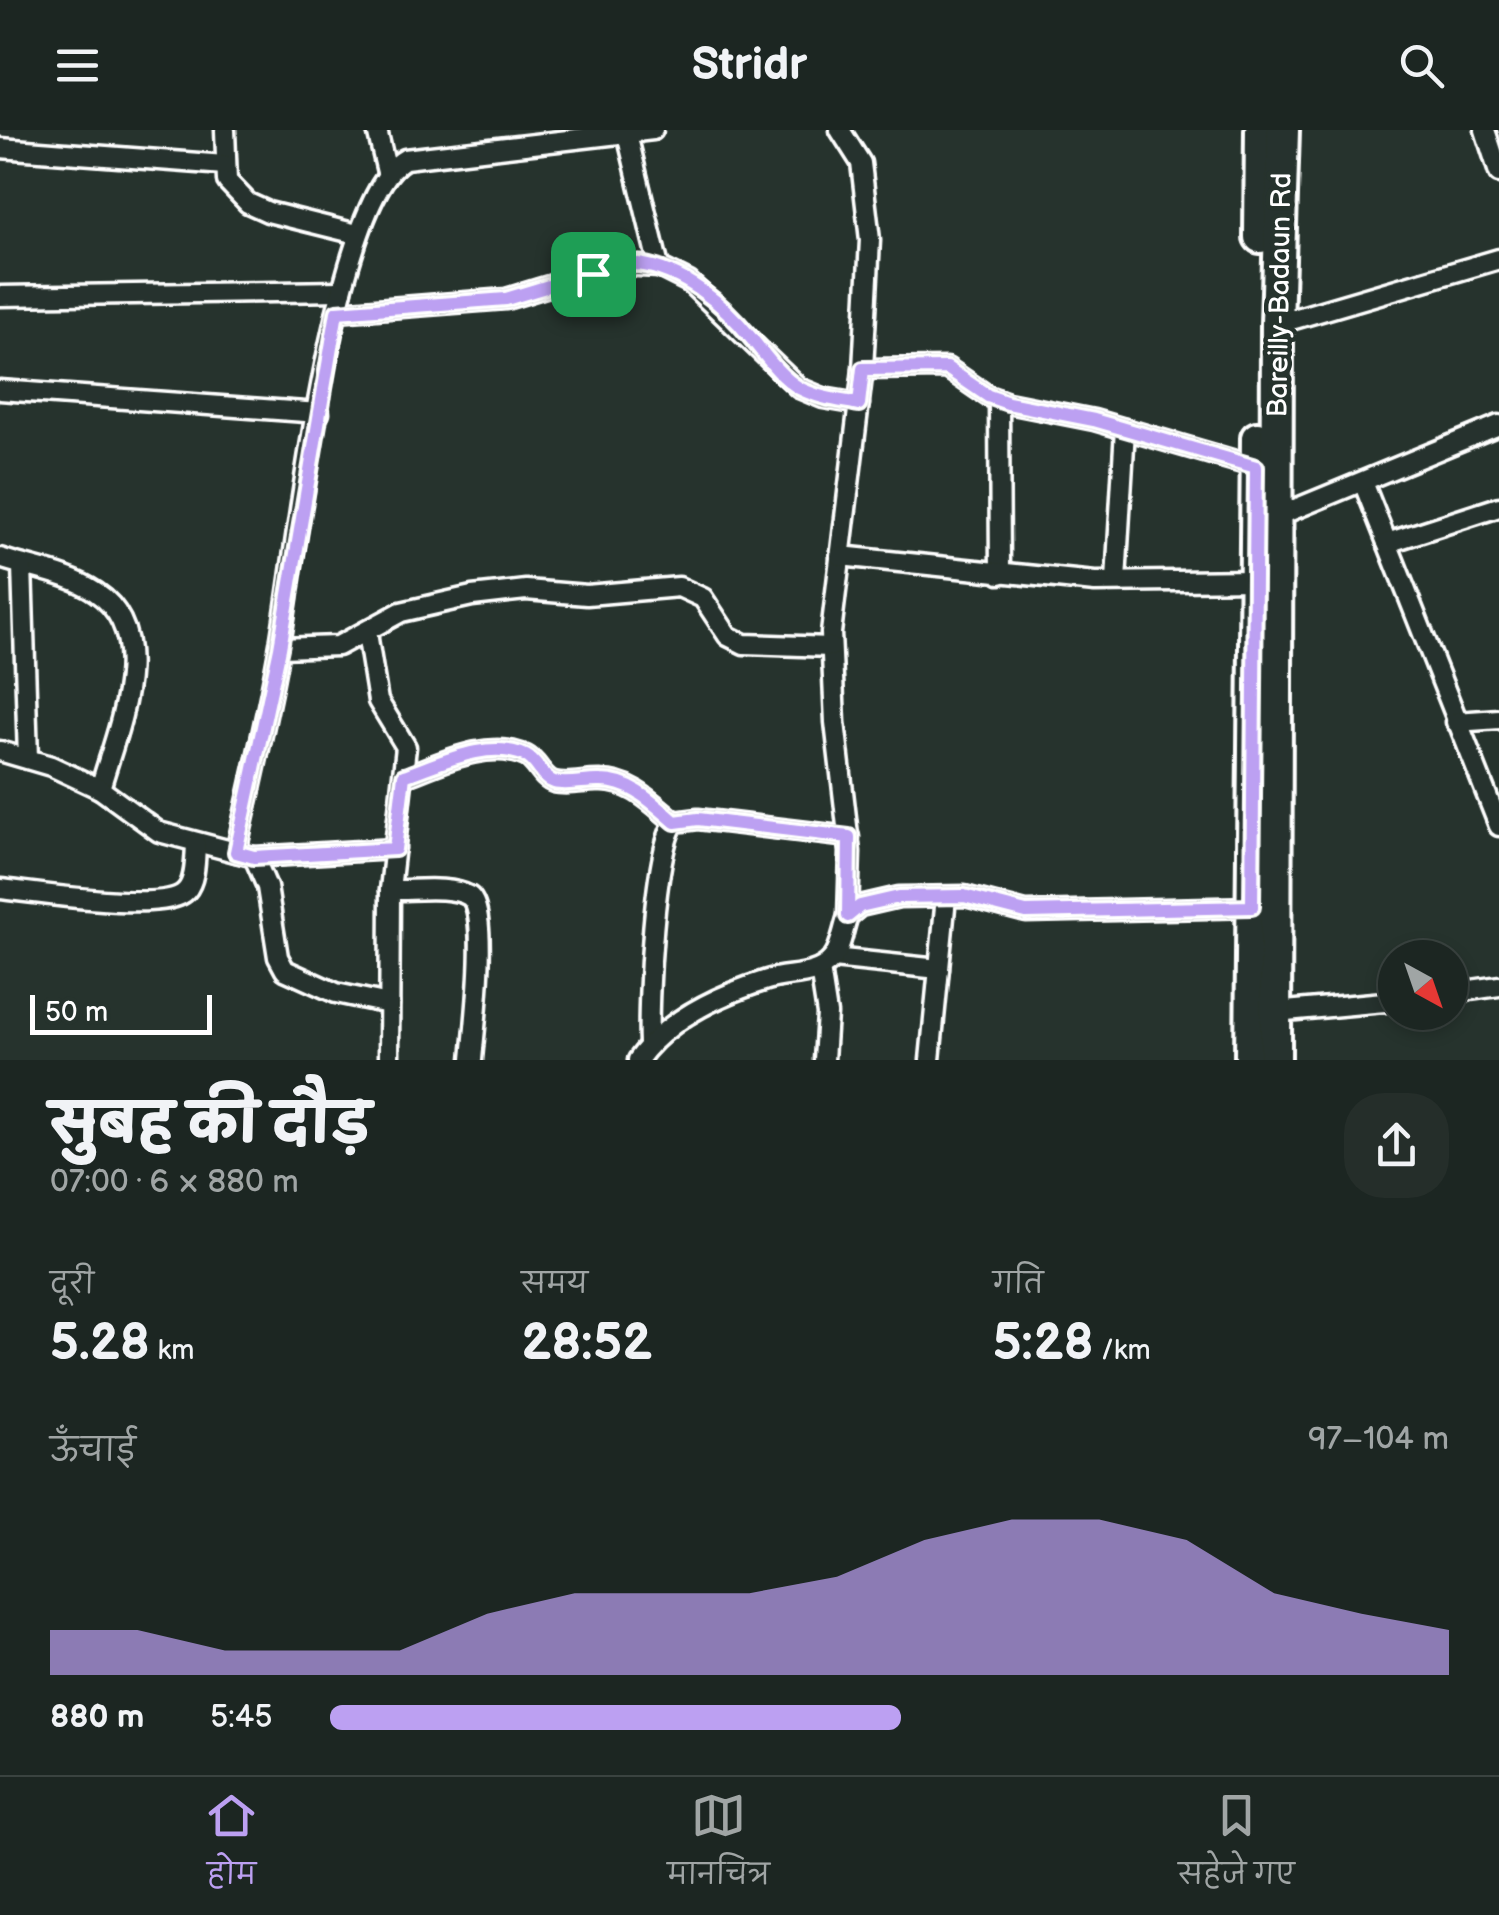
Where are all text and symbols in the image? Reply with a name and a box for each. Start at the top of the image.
icon: menu [50,38,105,93]
text: Stridr [692,38,807,93]
icon: search [1394,38,1449,93]
street label: Bareilly-Badaun Rd [1261,172,1299,418]
pin [551,232,636,317]
icon: arrive [566,247,621,302]
north arrow [1378,940,1468,1030]
map controls [1378,940,1468,1030]
scale bar [30,990,212,1034]
text: 50 m [45,996,108,1029]
text: सुबह की दौड़ [50,1092,371,1159]
button: share [1344,1093,1449,1198]
text: 07:00 · 6 × 880 m [50,1163,299,1202]
text: दूरी [50,1268,94,1301]
text: समय [521,1268,588,1301]
text: गति [993,1268,1044,1301]
text: 5.28 [50,1314,150,1374]
text: 28:52 [521,1314,652,1374]
text: 5:28 [993,1314,1094,1374]
text: km [150,1334,194,1367]
text: /km [1094,1334,1151,1367]
text: 97–104 m [1308,1420,1449,1459]
text: ऊँचाई [50,1432,136,1471]
text: 880 m [50,1698,144,1737]
text: 5:45 [210,1698,273,1737]
tab: होम [204,1788,259,1905]
tab: मानचित्र [667,1788,770,1905]
tab: सहेजे गए [1178,1788,1295,1905]

